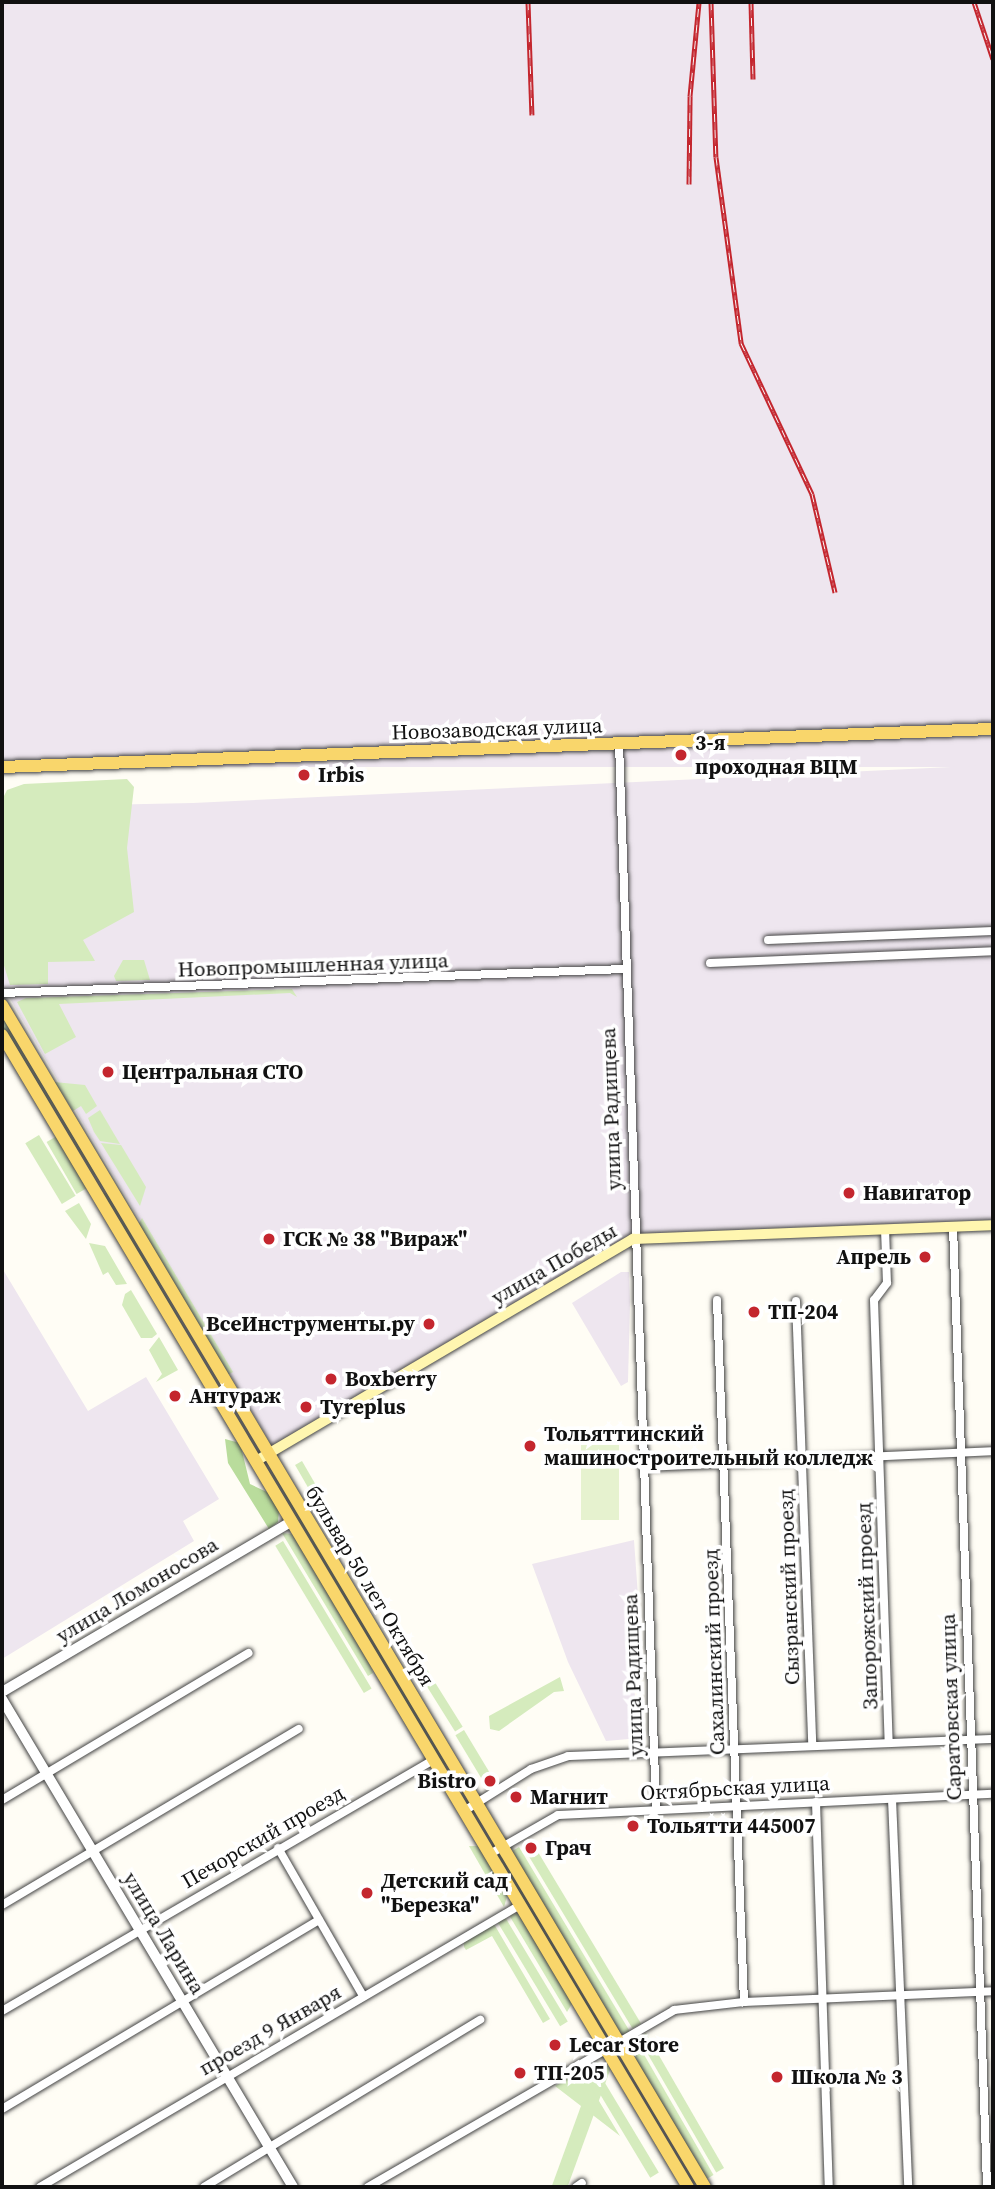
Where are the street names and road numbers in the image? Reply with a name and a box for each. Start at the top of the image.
street label: Новозаводская улица [391,713,603,745]
street label: Новопромышленная улица [177,948,449,982]
street label: улица Радищева [596,1027,626,1191]
street label: улица Победы [487,1218,621,1310]
street label: бульвар 50 лет Октября [300,1481,440,1691]
street label: Сызранский проезд [773,1489,805,1685]
street label: Запорожский проезд [851,1502,883,1710]
street label: улица Ломоносова [51,1532,223,1648]
street label: Сахалинский проезд [698,1548,730,1756]
street label: улица Радищева [618,1593,648,1757]
street label: Саратовская улица [935,1613,967,1801]
street label: Октябрьская улица [640,1770,830,1806]
street label: Печорский проезд [177,1780,349,1894]
street label: улица Ларина [118,1867,210,1999]
street label: проезд 9 Января [194,1979,346,2081]

